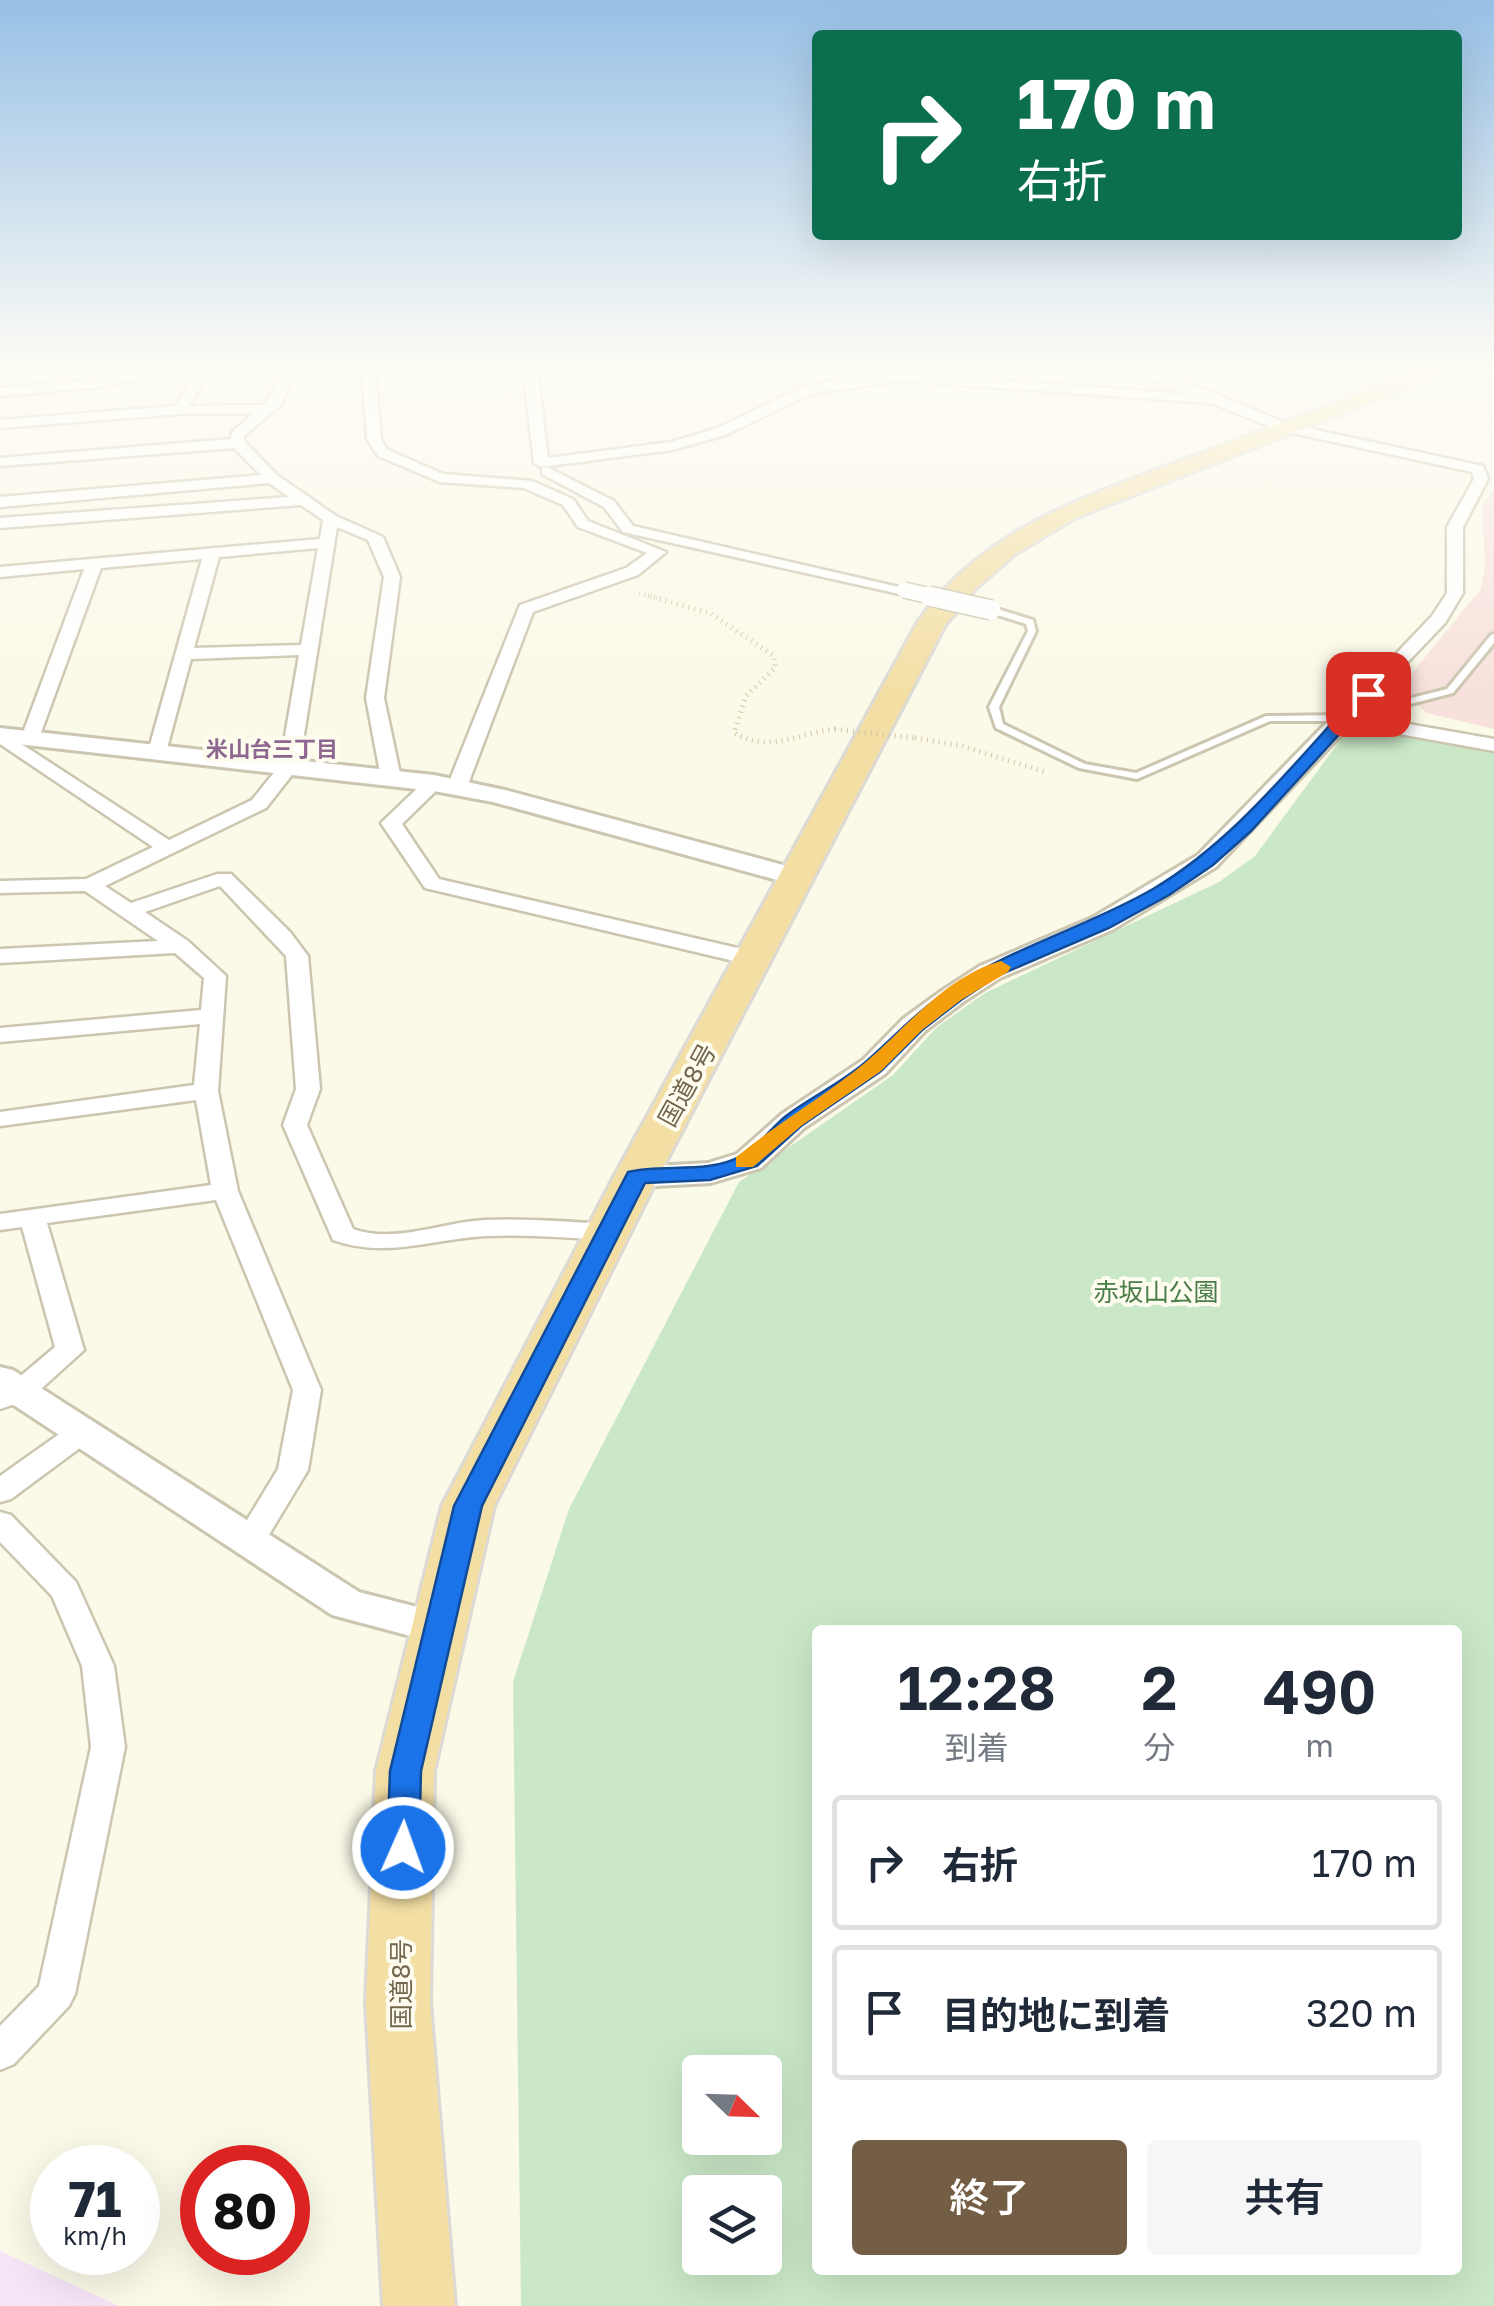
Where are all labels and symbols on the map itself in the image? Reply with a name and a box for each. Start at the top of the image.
pin [1326,652,1411,737]
district label: 米山台三丁目 [206,735,338,762]
street label: 国道8号 [651,1038,722,1132]
park label: 赤坂山公園 [1093,1276,1219,1307]
position arrow [351,1796,455,1900]
street label: 国道8号 [385,1939,416,2029]
north arrow [682,2055,782,2155]
speed limit sign: 80 [180,2145,310,2275]

